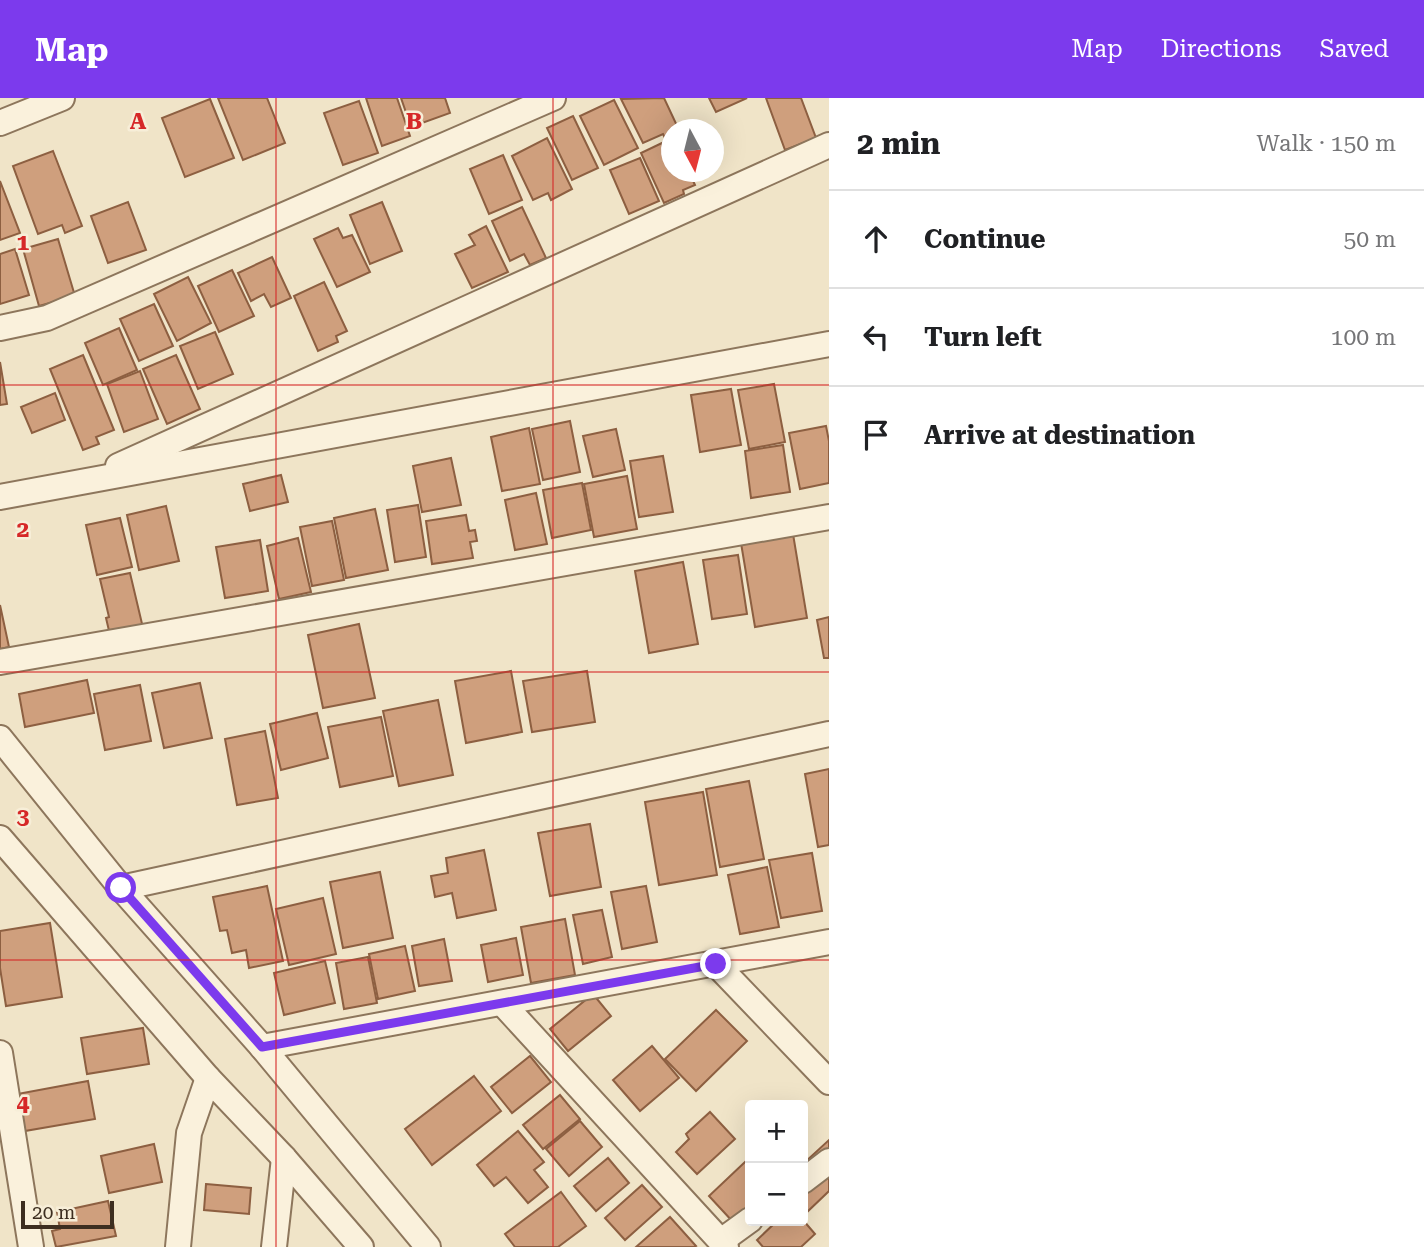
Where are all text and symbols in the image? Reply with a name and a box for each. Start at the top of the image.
text: Map [35,30,109,69]
text: Map [1071,35,1123,63]
text: Directions [1161,35,1281,63]
text: Saved [1319,35,1389,63]
text: A [130,108,147,135]
text: B [406,108,422,135]
north arrow [661,119,724,182]
text: 2 min [857,126,940,161]
text: Walk · 150 m [1257,130,1396,157]
icon: ahead [857,220,895,258]
text: Continue [924,224,1046,254]
text: 50 m [1343,226,1396,253]
text: 1 [17,229,30,256]
icon: left [857,318,895,356]
text: Turn left [924,322,1042,352]
text: 100 m [1331,324,1396,351]
icon: arrive [857,416,895,454]
text: Arrive at destination [924,420,1195,450]
text: 2 [17,516,29,543]
text: 3 [17,803,30,830]
route start [105,872,136,903]
route end [700,948,731,979]
text: 4 [17,1090,30,1117]
map controls [745,1100,808,1226]
button: + [745,1100,808,1163]
button: − [745,1163,808,1226]
scale bar [21,1198,114,1230]
text: 20 m [32,1201,75,1224]

